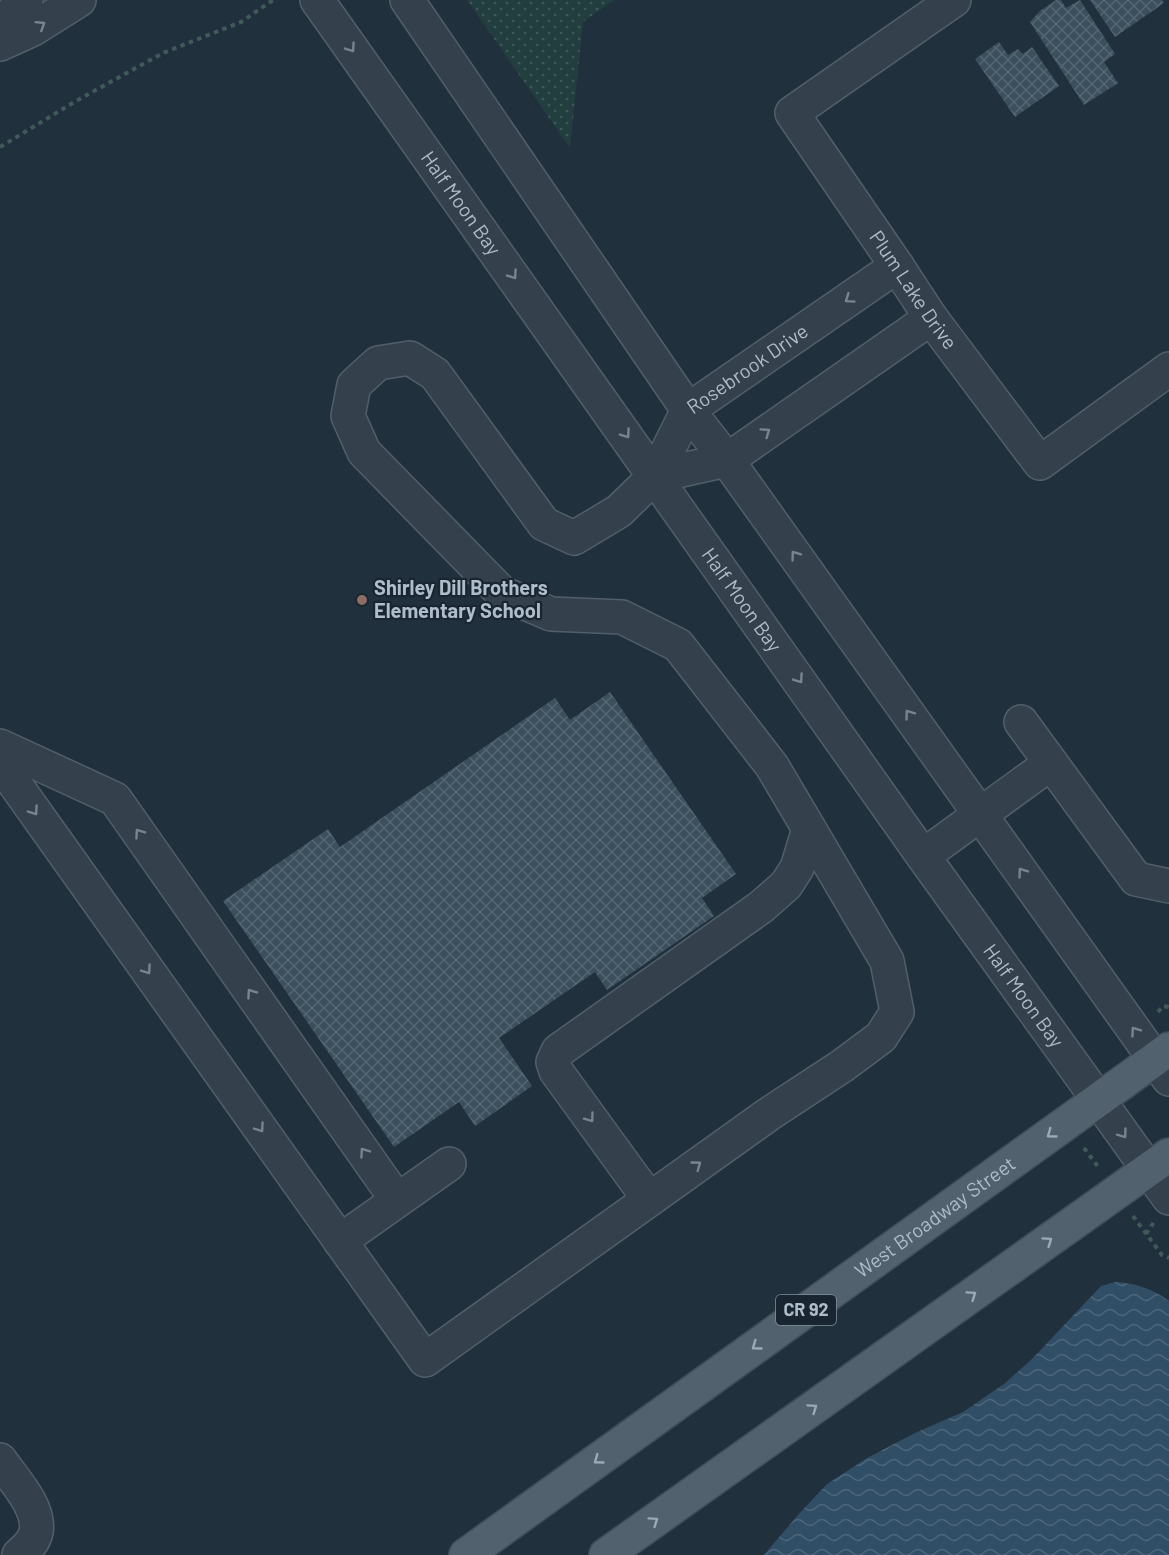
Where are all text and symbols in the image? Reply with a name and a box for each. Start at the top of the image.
one-way arrow [35,20,45,32]
one-way arrow [344,41,355,52]
street label: Half Moon Bay [417,146,507,259]
street label: Plum Lake Drive [865,225,963,353]
one-way arrow [505,269,516,280]
one-way arrow [844,292,855,303]
street label: Rosebrook Drive [682,318,812,418]
one-way arrow [618,428,629,439]
one-way arrow [760,428,771,439]
street label: Half Moon Bay [698,543,787,656]
one-way arrow [791,551,802,562]
place label: Shirley Dill Brothers Elementary School [374,575,548,622]
marker: Shirley Dill Brothers Elementary School [355,593,369,607]
one-way arrow [792,673,803,684]
one-way arrow [905,709,916,720]
one-way arrow [27,804,38,815]
one-way arrow [135,829,146,840]
one-way arrow [1018,868,1029,879]
street label: Half Moon Bay [979,939,1070,1052]
one-way arrow [140,963,151,974]
one-way arrow [247,988,258,999]
one-way arrow [1131,1027,1142,1038]
one-way arrow [583,1112,594,1123]
one-way arrow [253,1122,264,1133]
one-way arrow [1046,1127,1057,1138]
one-way arrow [1116,1128,1127,1139]
one-way arrow [360,1148,371,1159]
street label: West Broadway Street [850,1151,1019,1282]
one-way arrow [690,1161,701,1172]
one-way arrow [1041,1237,1052,1248]
one-way arrow [965,1291,976,1302]
road number: CR 92 [776,1295,836,1325]
one-way arrow [752,1339,763,1350]
one-way arrow [806,1404,817,1415]
one-way arrow [594,1453,605,1464]
one-way arrow [648,1517,659,1528]

